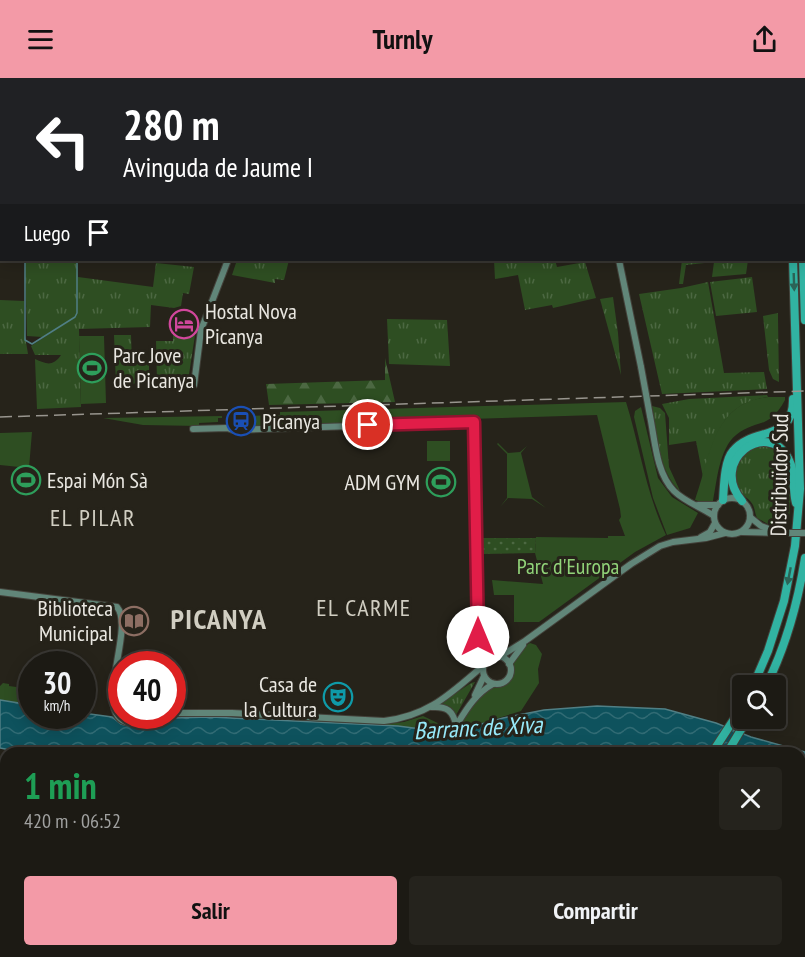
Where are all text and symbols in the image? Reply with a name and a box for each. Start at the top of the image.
text: Turnly [373,22,432,56]
icon: menu [24,23,57,56]
icon: share [748,23,781,56]
text: 280 m [123,97,220,152]
icon: left [24,102,102,180]
text: Avinguda de Jaume I [123,150,313,184]
icon: arrive [82,216,115,249]
text: Luego [24,219,70,247]
one-way arrow [789,273,799,292]
place label: Hostal Nova Picanya [205,297,297,350]
hotel icon: Hostal Nova Picanya [168,308,200,340]
place label: Parc Jove de Picanya [113,341,194,394]
sports icon: Parc Jove de Picanya [76,352,108,384]
pin [342,399,393,450]
station icon: Picanya [225,405,257,437]
place label: Picanya [262,407,320,435]
icon: arrive [351,408,384,441]
street label: Distribuïdor Sud [764,413,794,537]
sports icon: Espai Món Sà [10,464,42,496]
place label: Espai Món Sà [47,466,148,494]
sports icon: ADM GYM [425,466,457,498]
place label: ADM GYM [345,468,420,496]
district label: EL PILAR [50,502,136,533]
park label: Parc d'Europa [517,552,619,580]
one-way arrow [784,567,793,586]
district label: EL CARME [316,592,412,623]
place label: Biblioteca Municipal [37,594,114,647]
district label: PICANYA [170,600,268,637]
library icon: Biblioteca Municipal [118,605,150,637]
position arrow [446,605,510,669]
speed limit sign: 40 [108,651,186,729]
text: 30 [43,663,71,702]
place label: Casa de la Cultura [244,670,317,723]
map controls [732,675,786,729]
button: search [732,675,786,729]
theatre icon: Casa de la Cultura [322,681,354,713]
text: km/h [44,696,70,715]
water label: Barranc de Xiva [413,709,544,746]
text: 1 min [24,762,97,809]
button: close [719,767,782,830]
text: 420 m · 06:52 [24,808,121,834]
button: Salir [24,876,397,945]
button: Compartir [409,876,782,945]

